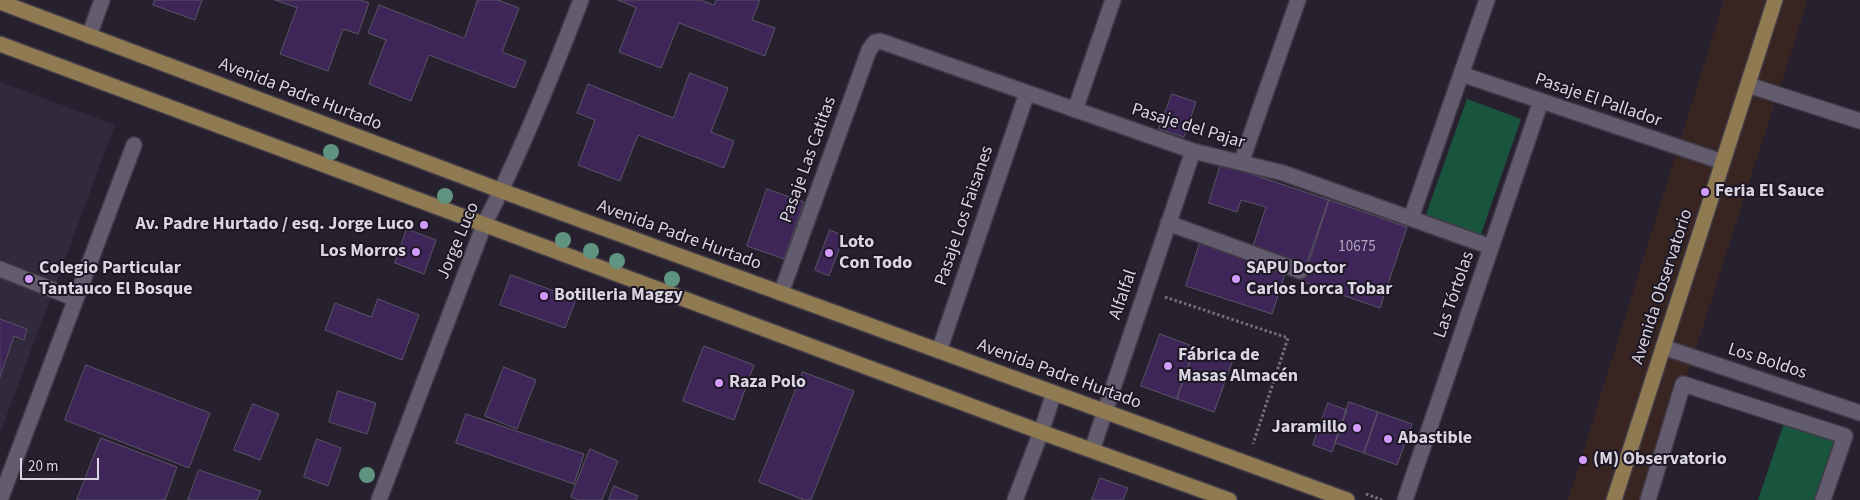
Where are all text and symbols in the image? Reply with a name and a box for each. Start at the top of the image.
street label: Avenida Padre Hurtado [215,54,385,136]
street label: Pasaje El Pallador [1532,69,1664,133]
street label: Pasaje Las Catitas [776,94,842,226]
street label: Pasaje del Pajar [1129,100,1247,154]
street label: Pasaje Los Faisanes [931,143,999,289]
place label: Feria El Sauce [1715,181,1824,203]
marker: Feria El Sauce [1699,186,1711,198]
street label: Avenida Padre Hurtado [594,196,764,276]
street label: Jorge Luco [433,199,485,283]
street label: Avenida Observatorio [1628,207,1698,367]
place label: Av. Padre Hurtado / esq. Jorge Luco [135,214,414,236]
marker: Av. Padre Hurtado / esq. Jorge Luco [418,219,430,231]
place label: Loto Con Todo [839,232,912,274]
house number: 10675 [1338,239,1376,257]
place label: Los Morros [320,241,406,263]
marker: Los Morros [410,246,422,258]
marker: Loto Con Todo [823,247,835,259]
street label: Las Tórtolas [1430,249,1480,341]
place label: Colegio Particular Tantauco El Bosque [39,258,193,300]
place label: SAPU Doctor Carlos Lorca Tobar [1246,258,1393,300]
street label: Alfalfal [1105,267,1143,323]
marker: Colegio Particular Tantauco El Bosque [23,273,35,285]
marker: SAPU Doctor Carlos Lorca Tobar [1230,273,1242,285]
place label: Botilleria Maggy [554,285,683,307]
marker: Botilleria Maggy [538,290,550,302]
street label: Avenida Padre Hurtado [974,335,1144,415]
street label: Los Boldos [1725,339,1809,385]
place label: Fábrica de Masas Almacén [1178,345,1298,388]
marker: Fábrica de Masas Almacén [1162,360,1174,372]
place label: Raza Polo [729,372,806,394]
marker: Raza Polo [713,377,725,389]
place label: Jaramillo [1272,417,1347,439]
marker: Jaramillo [1351,422,1363,434]
place label: Abastible [1398,428,1472,450]
marker: Abastible [1382,433,1394,445]
scale bar [22,448,101,480]
place label: (M) Observatorio [1593,449,1727,471]
marker: (M) Observatorio [1577,454,1589,466]
text: 20 m [28,456,58,477]

